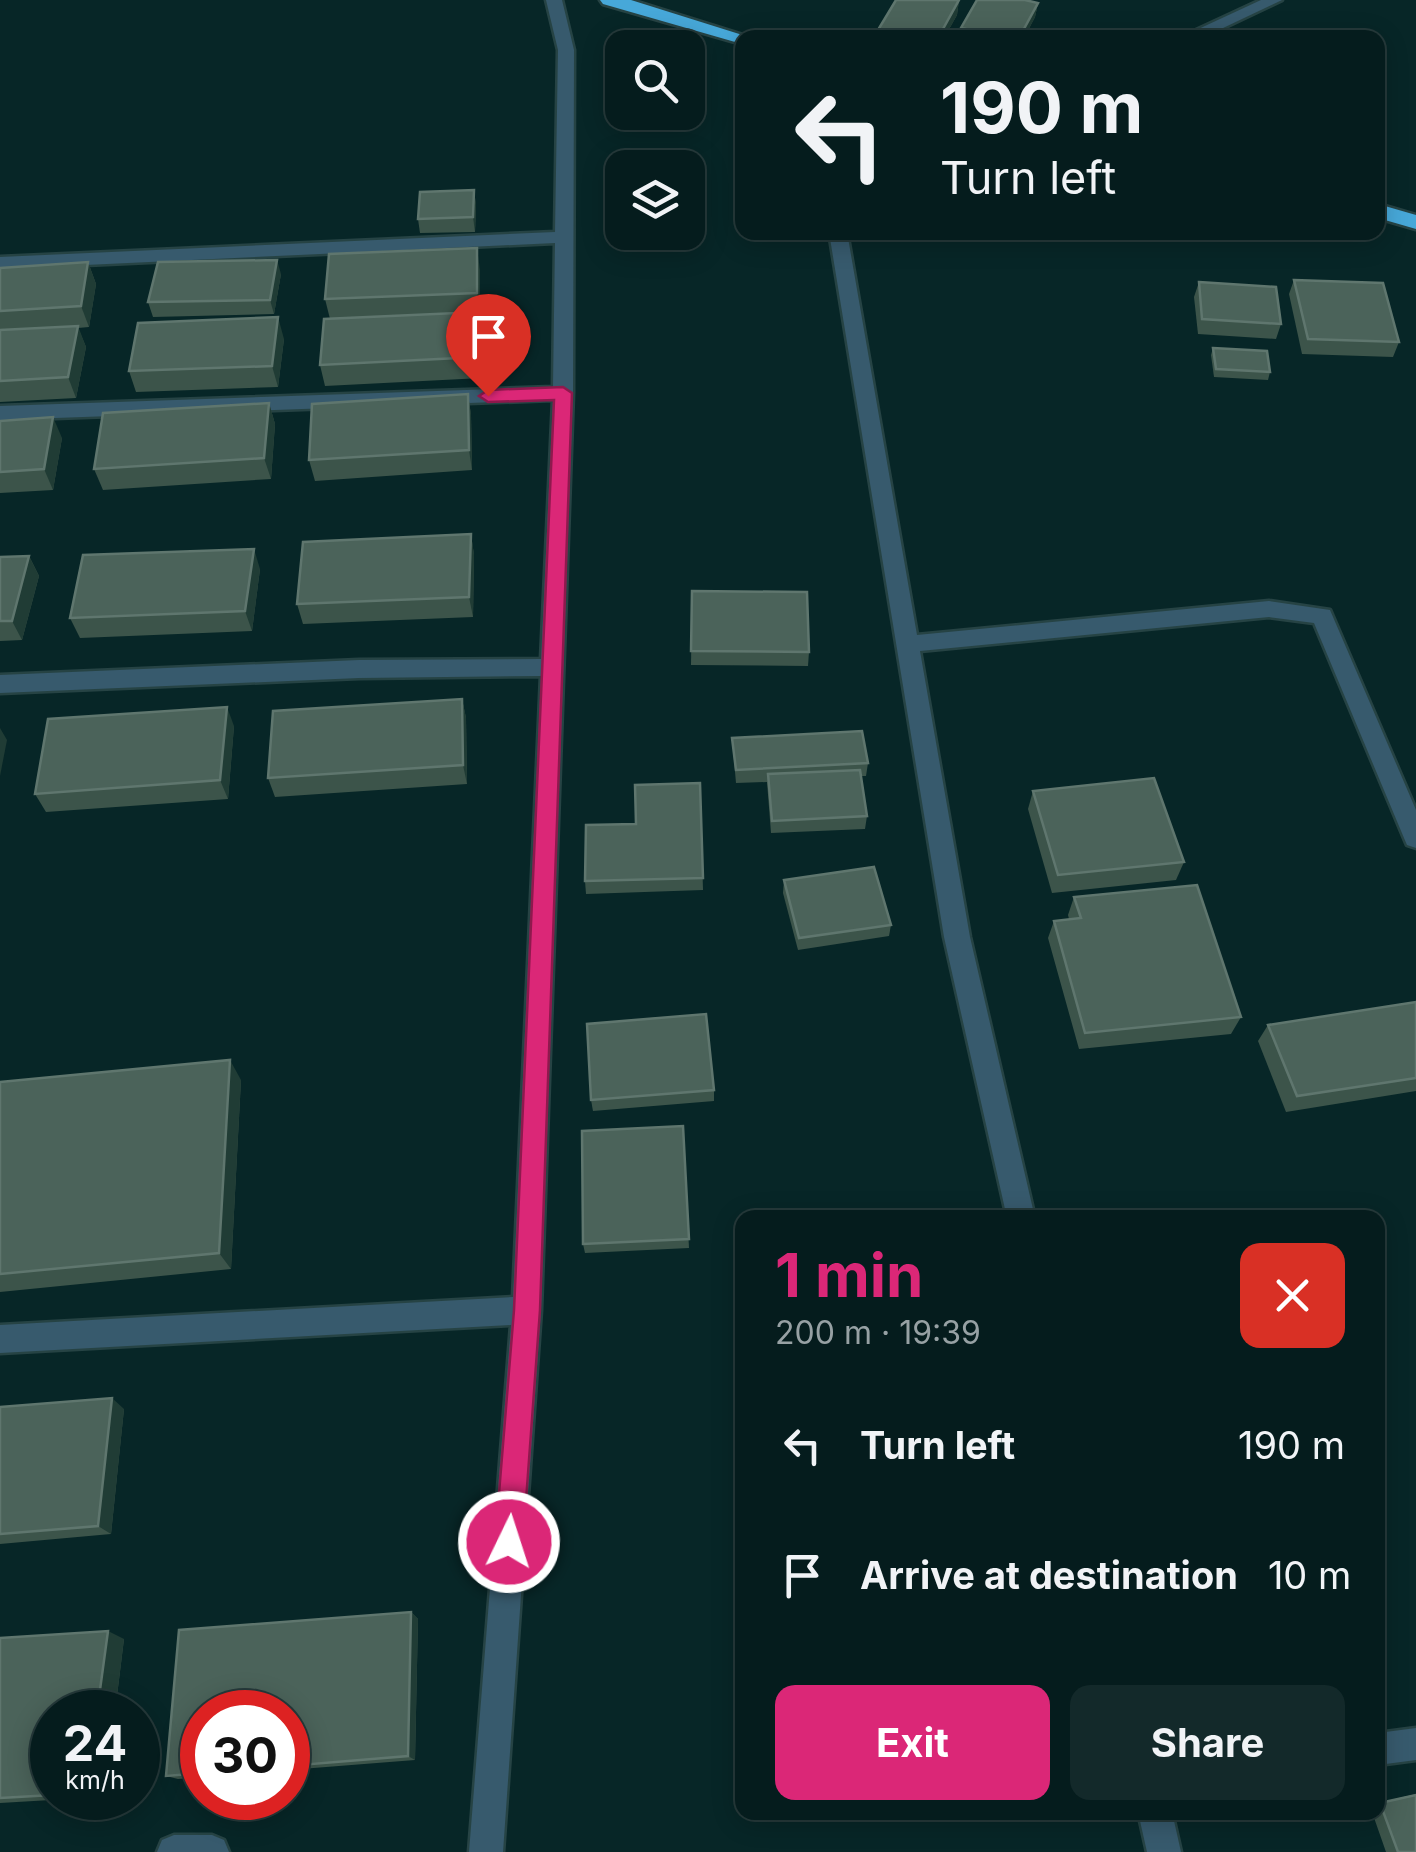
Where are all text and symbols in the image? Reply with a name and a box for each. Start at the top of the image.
map controls [605,30,705,250]
button: search [605,30,705,130]
text: 190 m [940,65,1143,150]
icon: left [775,70,905,200]
button: layers [605,150,705,250]
text: Turn left [940,150,1116,205]
pin [446,294,531,397]
icon: arrive [461,309,516,364]
text: 1 min [775,1239,923,1311]
button: close [1240,1243,1345,1348]
text: 200 m · 19:39 [775,1313,981,1352]
icon: left [775,1418,830,1473]
text: Turn left [860,1422,1015,1468]
text: 190 m [1238,1422,1345,1468]
position arrow [457,1490,561,1594]
icon: arrive [775,1548,830,1603]
text: Arrive at destination [860,1552,1238,1598]
text: 10 m [1268,1552,1351,1598]
button: Exit [775,1685,1050,1800]
button: Share [1070,1685,1345,1800]
speed limit sign: 30 [180,1690,310,1820]
text: 24 [63,1713,127,1773]
text: km/h [65,1765,125,1795]

